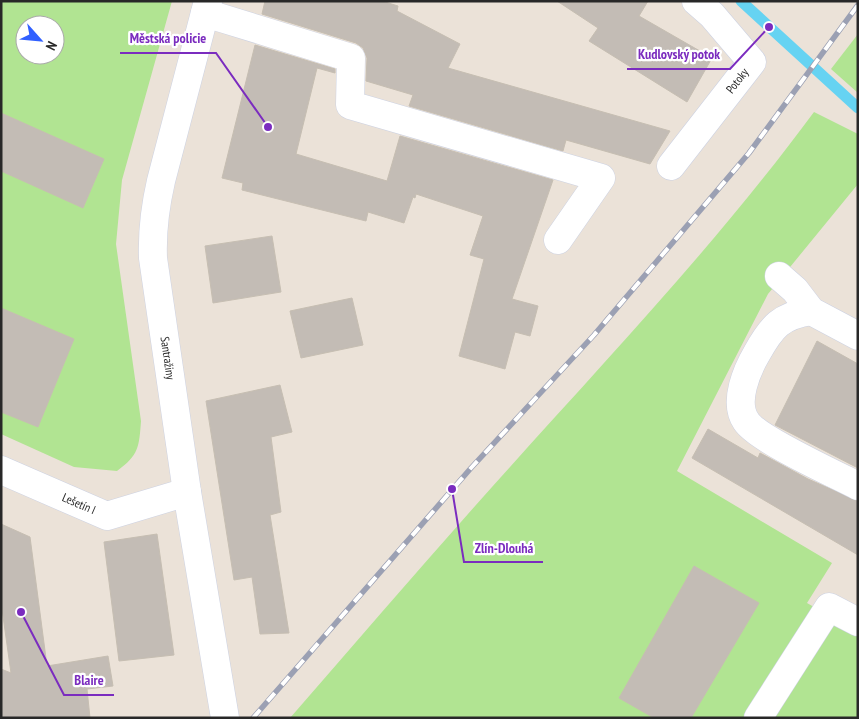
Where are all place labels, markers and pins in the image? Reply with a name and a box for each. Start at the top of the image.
callout: Městská policie [120,24,216,53]
callout: Kudlovský potok [627,40,730,69]
callout: Zlín-Dlouhá [464,533,543,562]
callout: Blaire [64,666,114,695]

